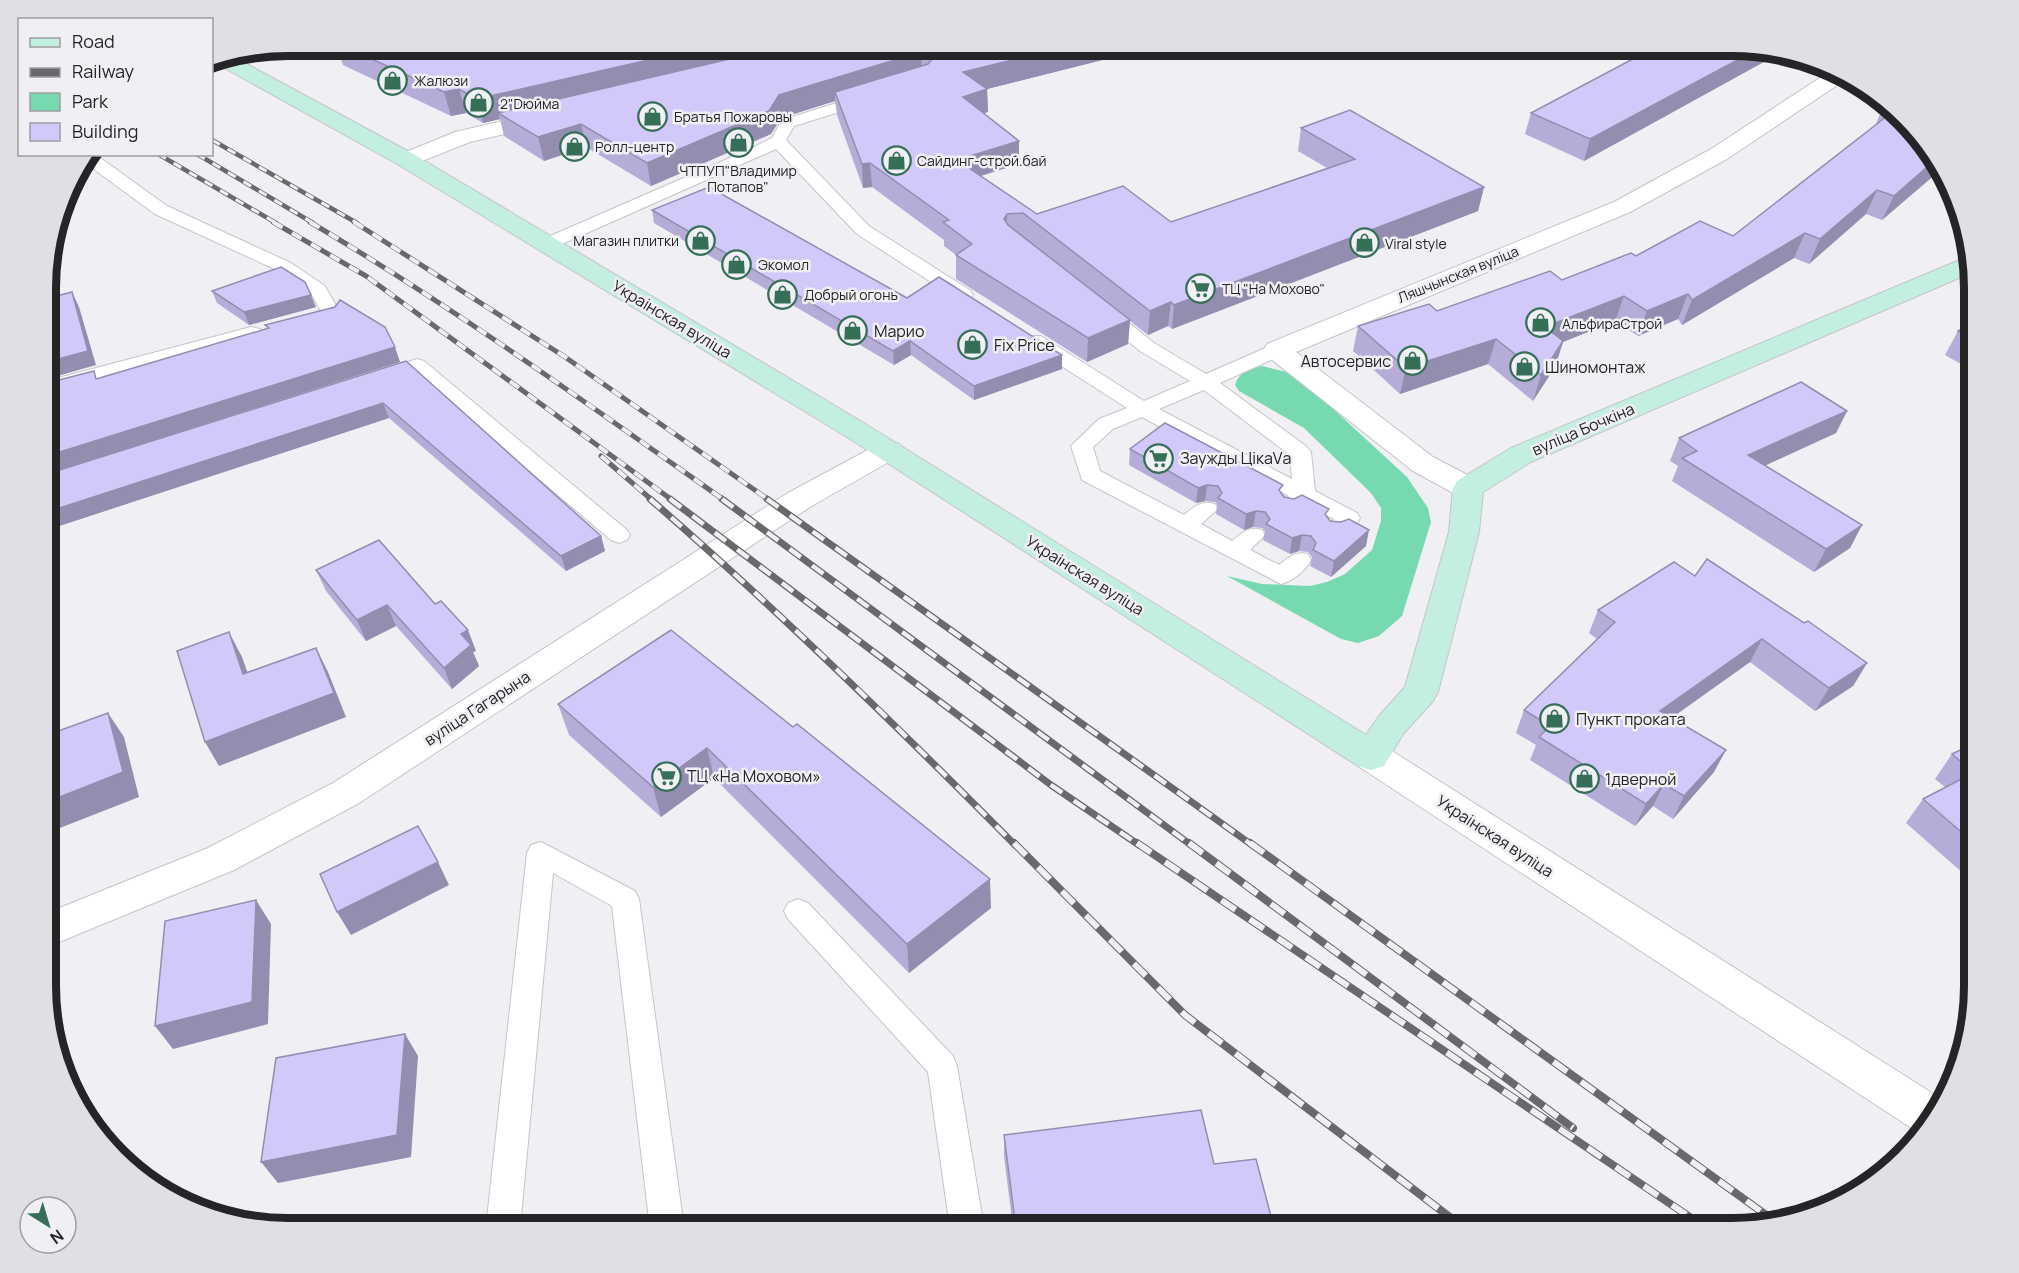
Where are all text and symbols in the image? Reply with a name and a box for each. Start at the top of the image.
legend [18,18,213,156]
text: Road [72,29,115,53]
text: Railway [72,59,134,83]
shop icon: Жалюзи [377,64,409,96]
place label: Жалюзи [414,71,468,90]
shop icon: 2"Dюйма [463,87,495,119]
text: Park [72,89,109,113]
place label: 2"Dюйма [500,94,559,113]
shop icon: Братья Пожаровы [637,100,669,132]
place label: Братья Пожаровы [674,107,792,126]
text: Building [72,119,138,143]
shop icon: ЧТПУП"Владимир Потапов" [722,127,754,159]
shop icon: Ролл-центр [558,130,590,162]
place label: Ролл-центр [595,137,674,156]
shop icon: Сайдинг-строй.бай [880,144,912,176]
place label: Сайдинг-строй.бай [917,151,1046,170]
place label: ЧТПУП"Владимир Потапов" [679,161,797,196]
shop icon: Магазин плитки [684,224,716,256]
shop icon: Viral style [1348,227,1380,259]
place label: Магазин плитки [573,231,679,250]
place label: Viral style [1385,234,1447,253]
street label: Ляшчынская вуліца [1395,241,1521,307]
shop icon: Экомол [721,248,753,280]
place label: Экомол [758,255,809,274]
supermarket icon: ТЦ "На Мохово" [1185,272,1217,304]
street label: Украінская вуліца [608,275,736,363]
shop icon: Добрый огонь [767,278,799,310]
place label: ТЦ "На Мохово" [1222,279,1325,298]
place label: Добрый огонь [804,285,898,304]
shop icon: АльфираСтрой [1525,307,1557,339]
place label: АльфираСтрой [1562,314,1662,333]
shop icon: Марио [837,315,869,347]
place label: Марио [874,320,924,342]
shop icon: Fix Price [957,329,989,361]
place label: Fix Price [994,334,1055,356]
shop icon: Автосервис [1396,345,1428,377]
place label: Автосервис [1301,350,1391,372]
shop icon: Шиномонтаж [1508,351,1540,383]
place label: Шиномонтаж [1545,356,1646,378]
street label: вуліца Бочкіна [1528,397,1638,461]
supermarket icon: Заужды ЦікаVа [1143,442,1175,474]
place label: Заужды ЦікаVа [1180,447,1291,469]
street label: Украінская вуліца [1022,530,1148,620]
street label: вуліца Гагарына [420,665,534,751]
shop icon: Пункт проката [1539,703,1571,735]
place label: Пункт проката [1576,708,1686,730]
supermarket icon: ТЦ «На Моховом» [650,760,682,792]
shop icon: 1дверной [1568,763,1600,795]
place label: ТЦ «На Моховом» [687,765,821,787]
place label: 1дверной [1605,768,1676,790]
street label: Украінская вуліца [1432,790,1558,882]
north arrow [18,1195,78,1255]
text: N [46,1225,68,1249]

